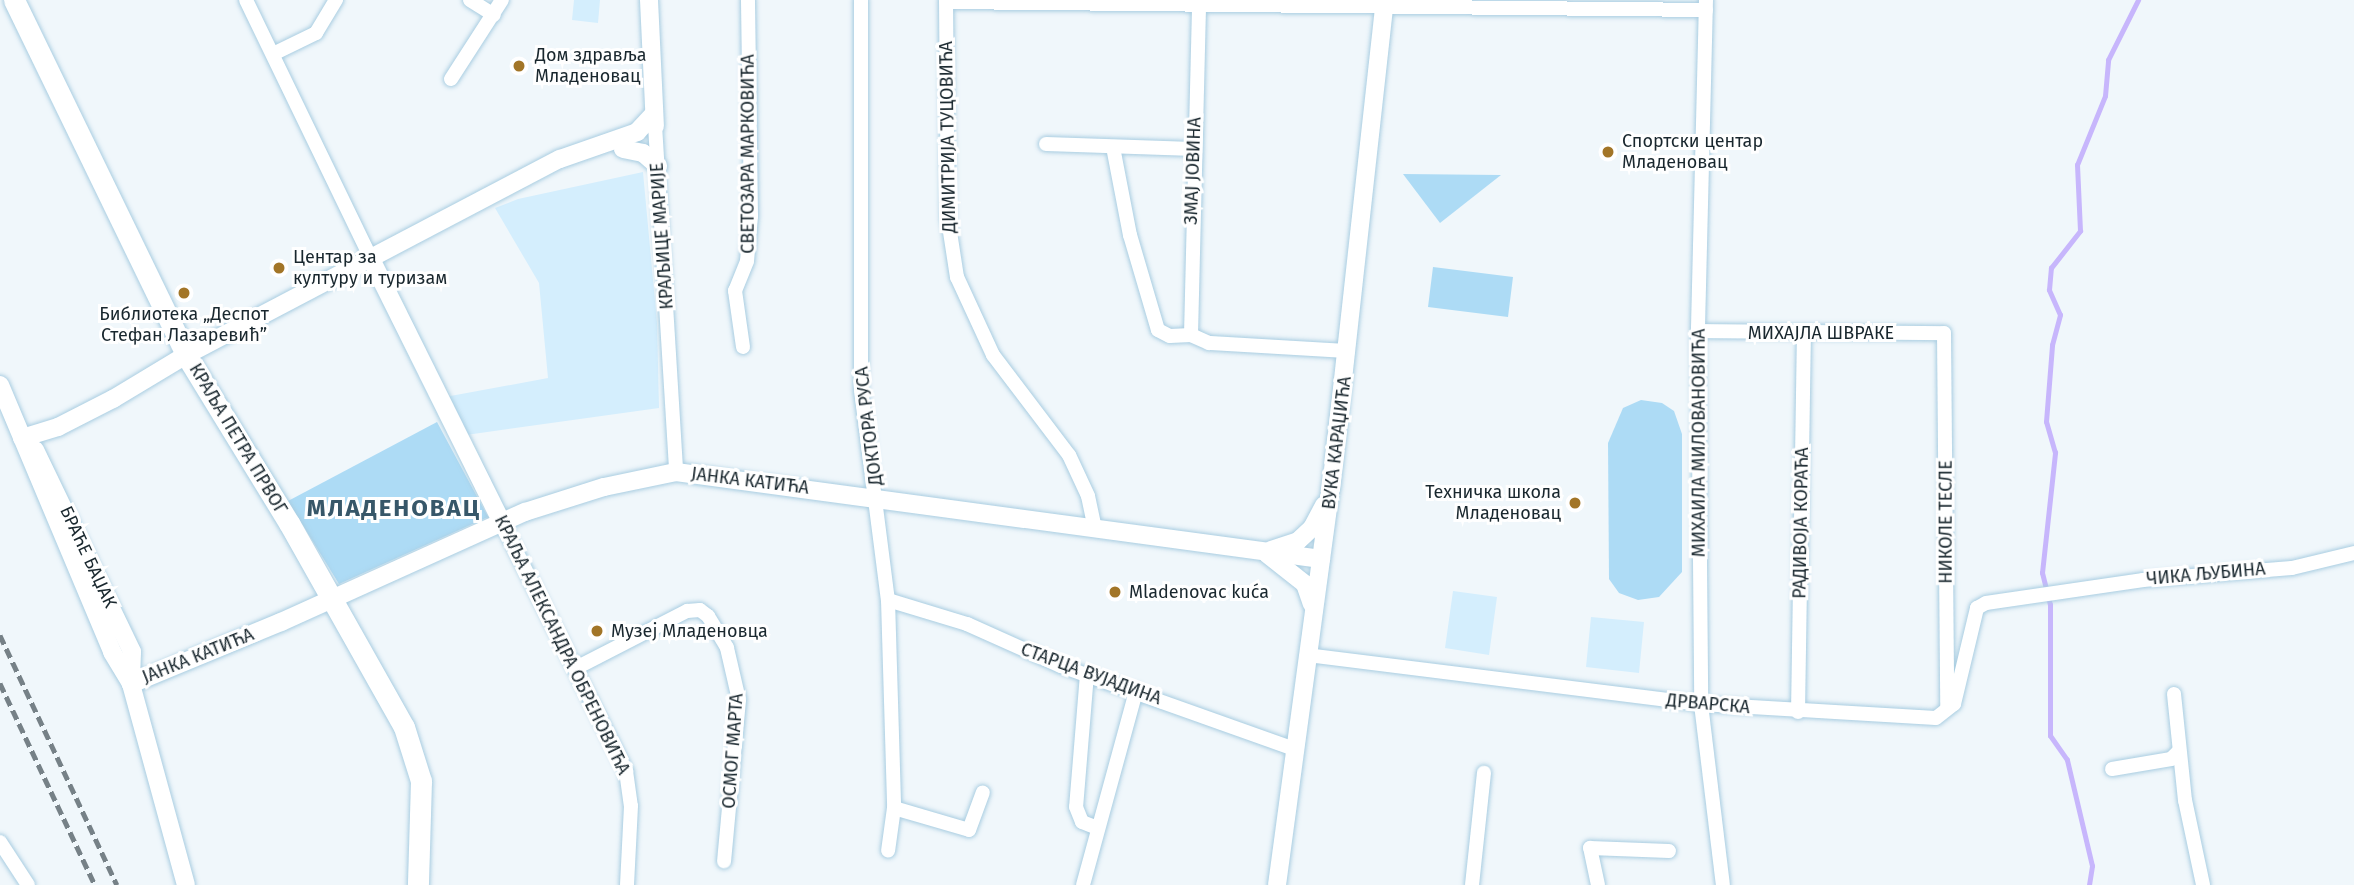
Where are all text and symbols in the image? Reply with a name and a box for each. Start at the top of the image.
street label: ДИМИТРИЈА ТУЦОВИЋА [936,41,960,233]
place label: Дом здравља Младеновац [535,45,647,88]
street label: СВЕТОЗАРА МАРКОВИЋА [737,54,759,254]
marker: Дом здравља Младеновац [509,56,529,76]
street label: ЗМАЈ ЈОВИНА [1180,117,1206,225]
place label: Спортски центар Младеновац [1622,131,1763,174]
marker: Спортски центар Младеновац [1600,144,1616,160]
street label: КРАЉИЦЕ МАРИЈЕ [646,162,678,310]
place label: Центар за културу и туризам [293,247,447,290]
marker: Центар за културу и туризам [271,260,287,276]
marker: Библиотека „Деспот Стефан Лазаревић” [176,285,192,301]
place label: Библиотека „Деспот Стефан Лазаревић” [99,304,269,346]
street label: МИХАЈЛА ШВРАКЕ [1748,322,1894,344]
street label: МИХАИЛА МИЛОВАНОВИЋА [1688,329,1710,557]
street label: КРАЉА ПЕТРА ПРВОГ [184,360,292,518]
street label: ДОКТОРА РУСА [851,365,887,487]
street label: ВУКА КАРАЏИЋА [1318,375,1356,511]
street label: РАДИВОЈА КОРАЋА [1789,447,1813,599]
street label: НИКОЛЕ ТЕСЛЕ [1935,460,1957,584]
street label: ЈАНКА КАТИЋА [690,463,810,499]
place label: Техничка школа Младеновац [1425,482,1561,524]
district label: МЛАДЕНОВАЦ [308,495,480,523]
marker: Техничка школа Младеновац [1567,495,1583,511]
street label: БРАЋЕ БАЏАК [55,503,121,611]
street label: КРАЉА АЛЕКСАНДРА ОБРЕНОВИЋА [490,512,634,778]
street label: ЧИКА ЉУБИНА [2146,558,2266,590]
place label: Mladenovac kuća [1129,581,1269,603]
marker: Mladenovac kuća [1107,584,1123,600]
place label: Музеј Младеновца [611,620,768,642]
marker: Музеј Младеновца [589,623,605,639]
street label: ЈАНКА КАТИЋА [139,624,257,688]
street label: СТАРЦА ВУЈАДИНА [1018,639,1164,709]
street label: ДРВАРСКА [1665,690,1751,718]
street label: ОСМОГ МАРТА [718,693,748,809]

